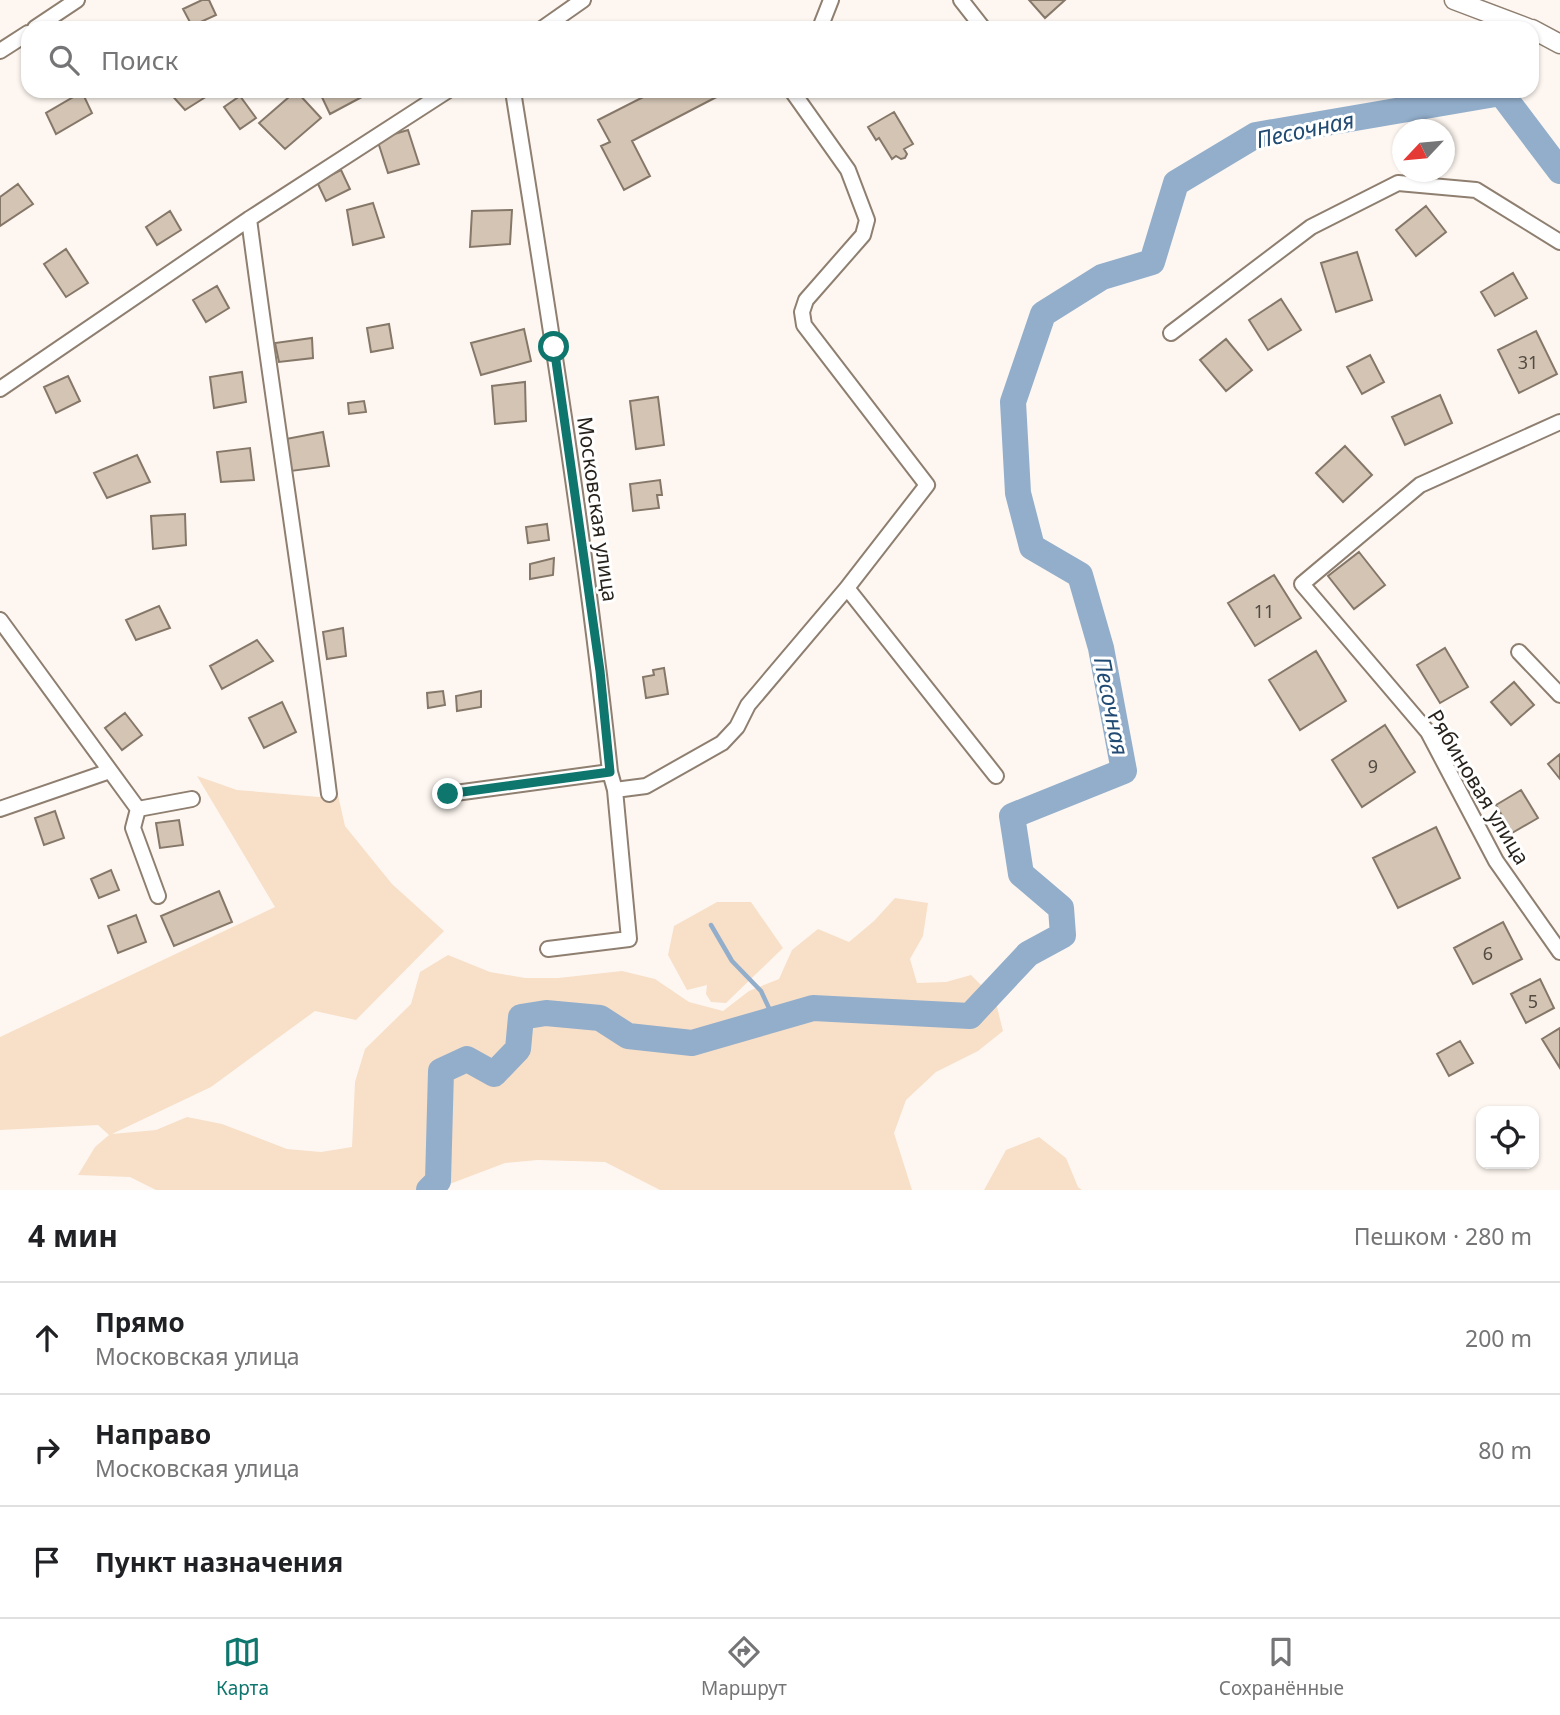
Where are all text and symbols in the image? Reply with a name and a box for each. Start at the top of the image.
search box [21,21,1539,98]
icon: search [45,41,83,79]
text: Поиск [101,42,178,78]
water label: Песочная [1253,103,1357,155]
north arrow [1392,119,1455,182]
route start [538,331,569,362]
house number: 31 [1518,350,1538,374]
street label: Московская улица [571,415,625,603]
house number: 11 [1254,599,1274,623]
water label: Песочная [1087,654,1137,758]
street label: Рябиновая улица [1422,704,1536,870]
house number: 9 [1368,754,1378,778]
route end [432,778,463,809]
house number: 6 [1483,941,1493,965]
house number: 5 [1528,989,1538,1013]
map controls [1476,1106,1539,1169]
button: locate [1476,1106,1539,1169]
text: 4 мин [28,1215,118,1256]
text: Пешком · 280 m [1354,1220,1532,1252]
text: Прямо [95,1304,185,1340]
icon: ahead [28,1319,66,1357]
text: 200 m [1465,1322,1532,1354]
text: Московская улица [95,1340,300,1372]
text: Направо [95,1416,211,1452]
icon: right [28,1431,66,1469]
text: 80 m [1478,1434,1532,1466]
text: Московская улица [95,1452,300,1484]
icon: arrive [28,1543,66,1581]
text: Пункт назначения [95,1544,343,1580]
tab: Карта [216,1633,269,1701]
tab: Маршрут [701,1633,787,1701]
tab: Сохранённые [1219,1633,1344,1701]

